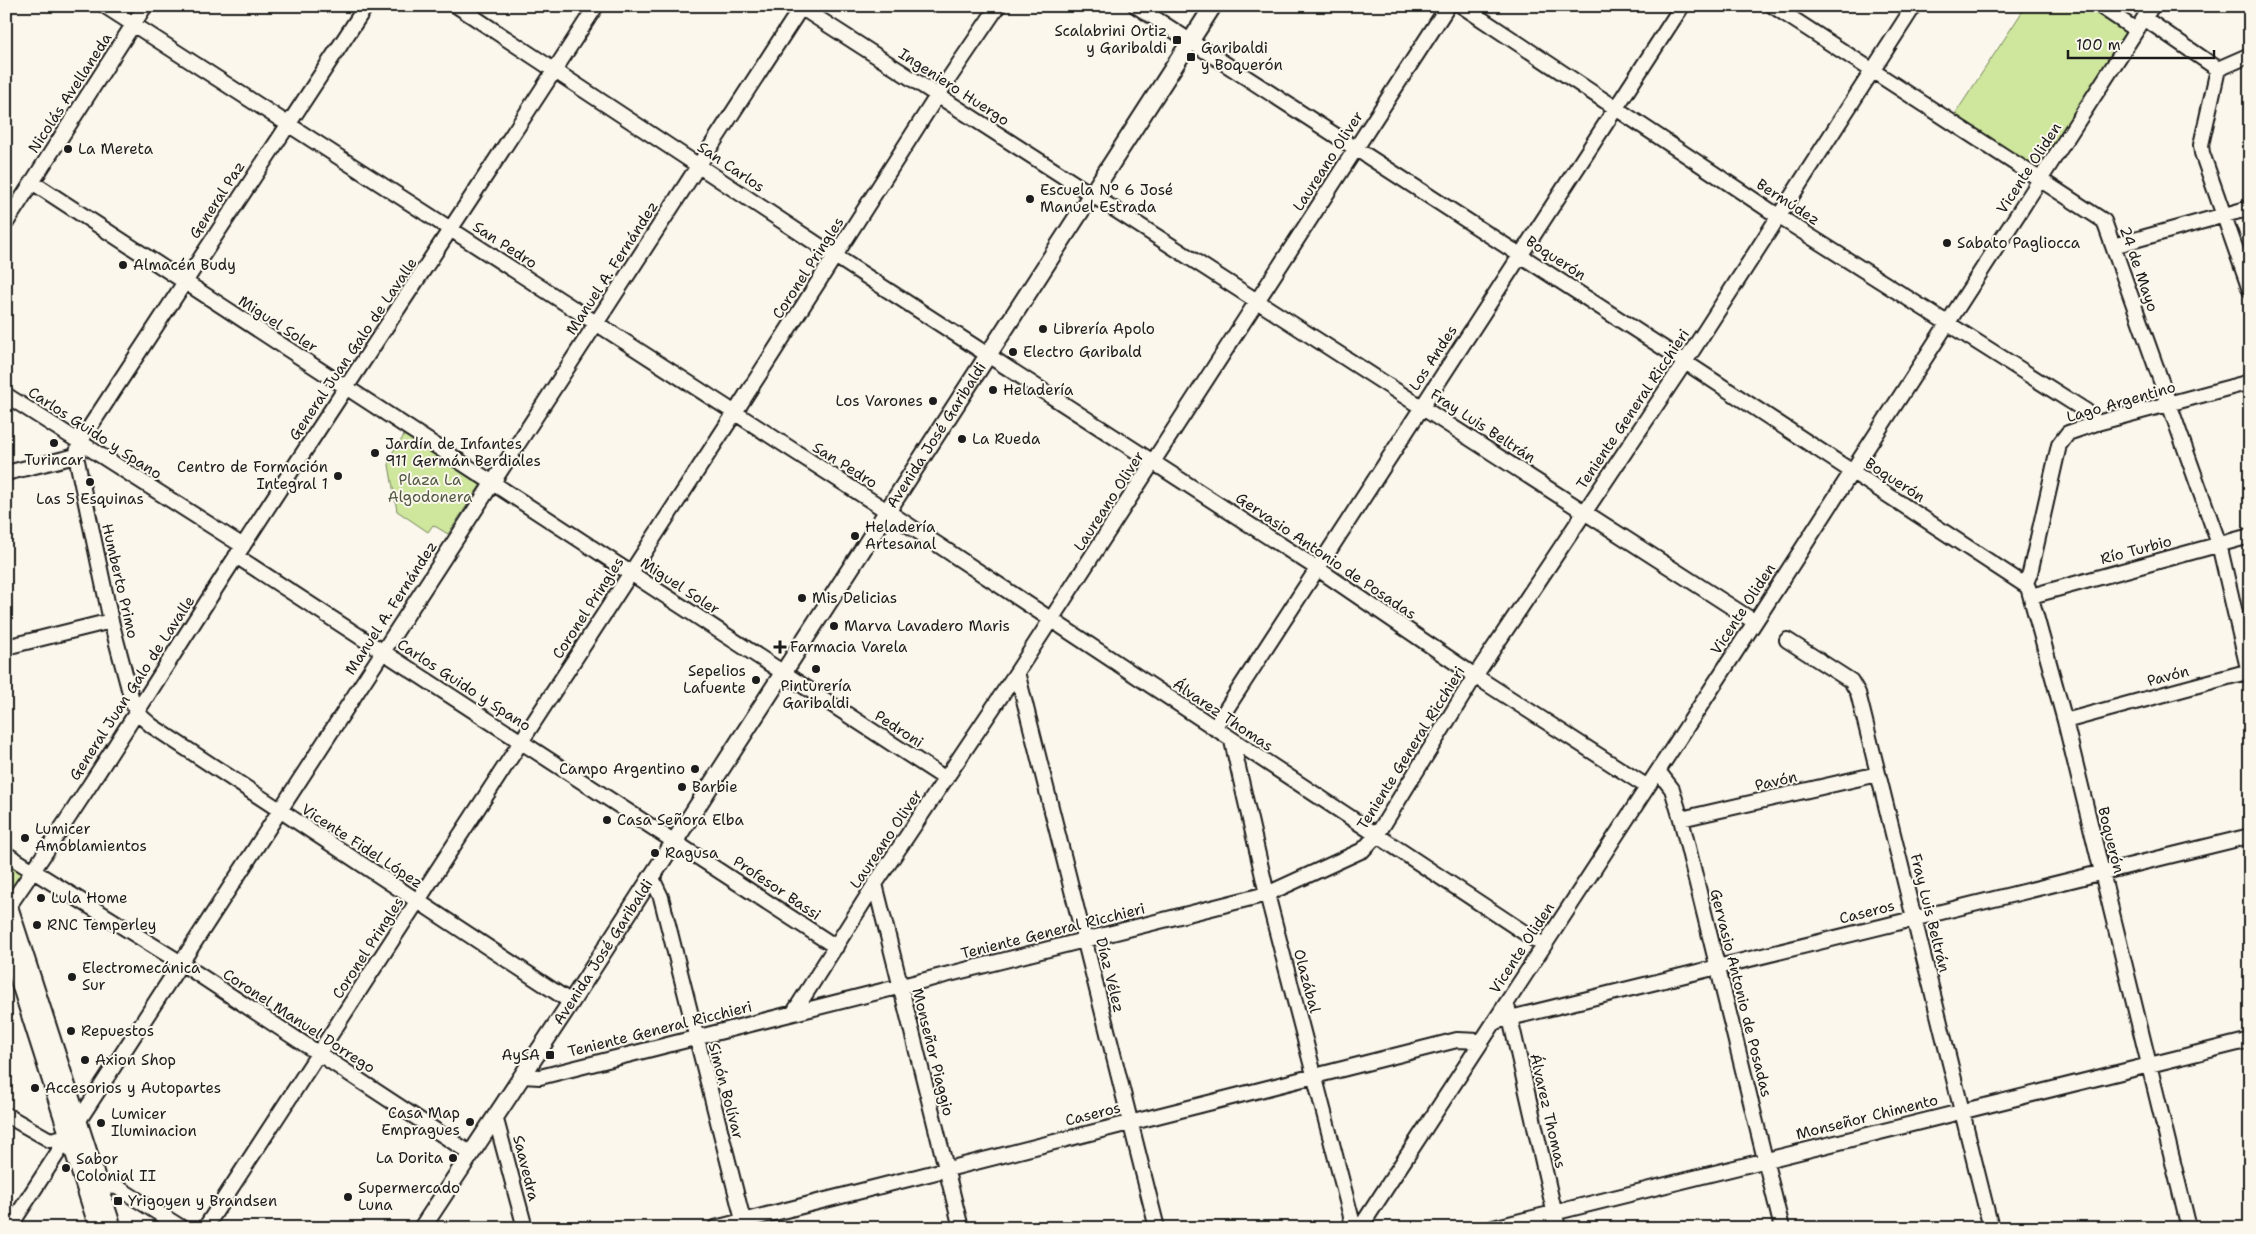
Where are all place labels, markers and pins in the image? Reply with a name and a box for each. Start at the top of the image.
place label: Scalabrini Ortiz y Garibaldi [1054,21,1167,58]
marker: Scalabrini Ortiz y Garibaldi [1171,34,1183,46]
place label: Garibaldi y Boquerón [1201,38,1283,75]
marker: Garibaldi y Boquerón [1185,51,1197,63]
place label: La Mereta [78,139,154,159]
marker: La Mereta [62,143,74,155]
place label: Escuela N° 6 José Manuel Estrada [1040,180,1173,217]
marker: Escuela N° 6 José Manuel Estrada [1024,193,1036,205]
place label: Sabato Pagliocca [1957,233,2081,253]
marker: Sabato Pagliocca [1941,237,1953,249]
place label: Almacén Budy [133,255,236,275]
marker: Almacén Budy [117,259,129,271]
place label: Librería Apolo [1053,319,1155,339]
marker: Librería Apolo [1037,323,1049,335]
place label: Electro Garibald [1023,342,1142,362]
marker: Electro Garibald [1007,346,1019,358]
place label: Heladería [1003,380,1074,400]
marker: Heladería [987,384,999,396]
place label: Los Varones [836,391,923,411]
marker: Los Varones [927,395,939,407]
place label: La Rueda [972,429,1041,449]
marker: La Rueda [956,433,968,445]
place label: Jardín de Infantes 911 Germán Berdiales [385,434,541,471]
marker: Turincar [48,437,60,449]
marker: Jardín de Infantes 911 Germán Berdiales [369,447,381,459]
place label: Turincar [24,450,84,470]
place label: Centro de Formación Integral 1 [177,457,328,494]
marker: Centro de Formación Integral 1 [332,470,344,482]
marker: Las 5 Esquinas [84,476,96,488]
place label: Las 5 Esquinas [36,489,144,509]
place label: Heladería Artesanal [865,517,937,554]
marker: Heladería Artesanal [849,530,861,542]
place label: Mis Delicias [812,588,897,608]
marker: Mis Delicias [796,592,808,604]
place label: Marva Lavadero Maris [844,616,1010,636]
marker: Marva Lavadero Maris [828,620,840,632]
place label: Farmacia Varela [790,637,908,657]
marker: Farmacia Varela [774,641,786,653]
place label: Sepelios Lafuente [683,661,746,698]
marker: Pinturería Garibaldi [810,663,822,675]
marker: Sepelios Lafuente [750,674,762,686]
place label: Pinturería Garibaldi [781,676,852,713]
place label: Campo Argentino [559,759,685,779]
marker: Campo Argentino [689,763,701,775]
place label: Barbie [692,777,738,797]
marker: Barbie [676,781,688,793]
place label: Casa Señora Elba [617,810,745,830]
marker: Casa Señora Elba [601,814,613,826]
place label: Lumicer Amoblamientos [35,819,147,856]
marker: Lumicer Amoblamientos [19,832,31,844]
place label: Ragusa [665,843,719,863]
marker: Ragusa [649,847,661,859]
place label: Lula Home [51,888,128,908]
marker: Lula Home [35,892,47,904]
place label: RNC Temperley [47,915,156,935]
marker: RNC Temperley [31,919,43,931]
place label: Electromecánica Sur [82,958,201,995]
marker: Electromecánica Sur [66,971,78,983]
place label: Repuestos [81,1021,154,1041]
marker: Repuestos [65,1025,77,1037]
place label: AySA [502,1045,540,1065]
marker: AySA [544,1049,556,1061]
place label: Axion Shop [95,1050,176,1070]
marker: Axion Shop [79,1054,91,1066]
place label: Accesorios y Autopartes [45,1078,221,1098]
marker: Accesorios y Autopartes [29,1082,41,1094]
place label: Casa Map Empragues [381,1103,460,1140]
place label: Lumicer Iluminacion [111,1104,197,1141]
marker: Casa Map Empragues [464,1116,476,1128]
marker: Lumicer Iluminacion [95,1117,107,1129]
place label: La Dorita [376,1148,444,1168]
place label: Sabor Colonial II [76,1149,156,1186]
marker: La Dorita [447,1152,459,1164]
marker: Sabor Colonial II [60,1162,72,1174]
place label: Supermercado Luna [358,1178,460,1215]
place label: Yrigoyen y Brandsen [128,1191,277,1211]
marker: Supermercado Luna [342,1191,354,1203]
marker: Yrigoyen y Brandsen [112,1195,124,1207]

